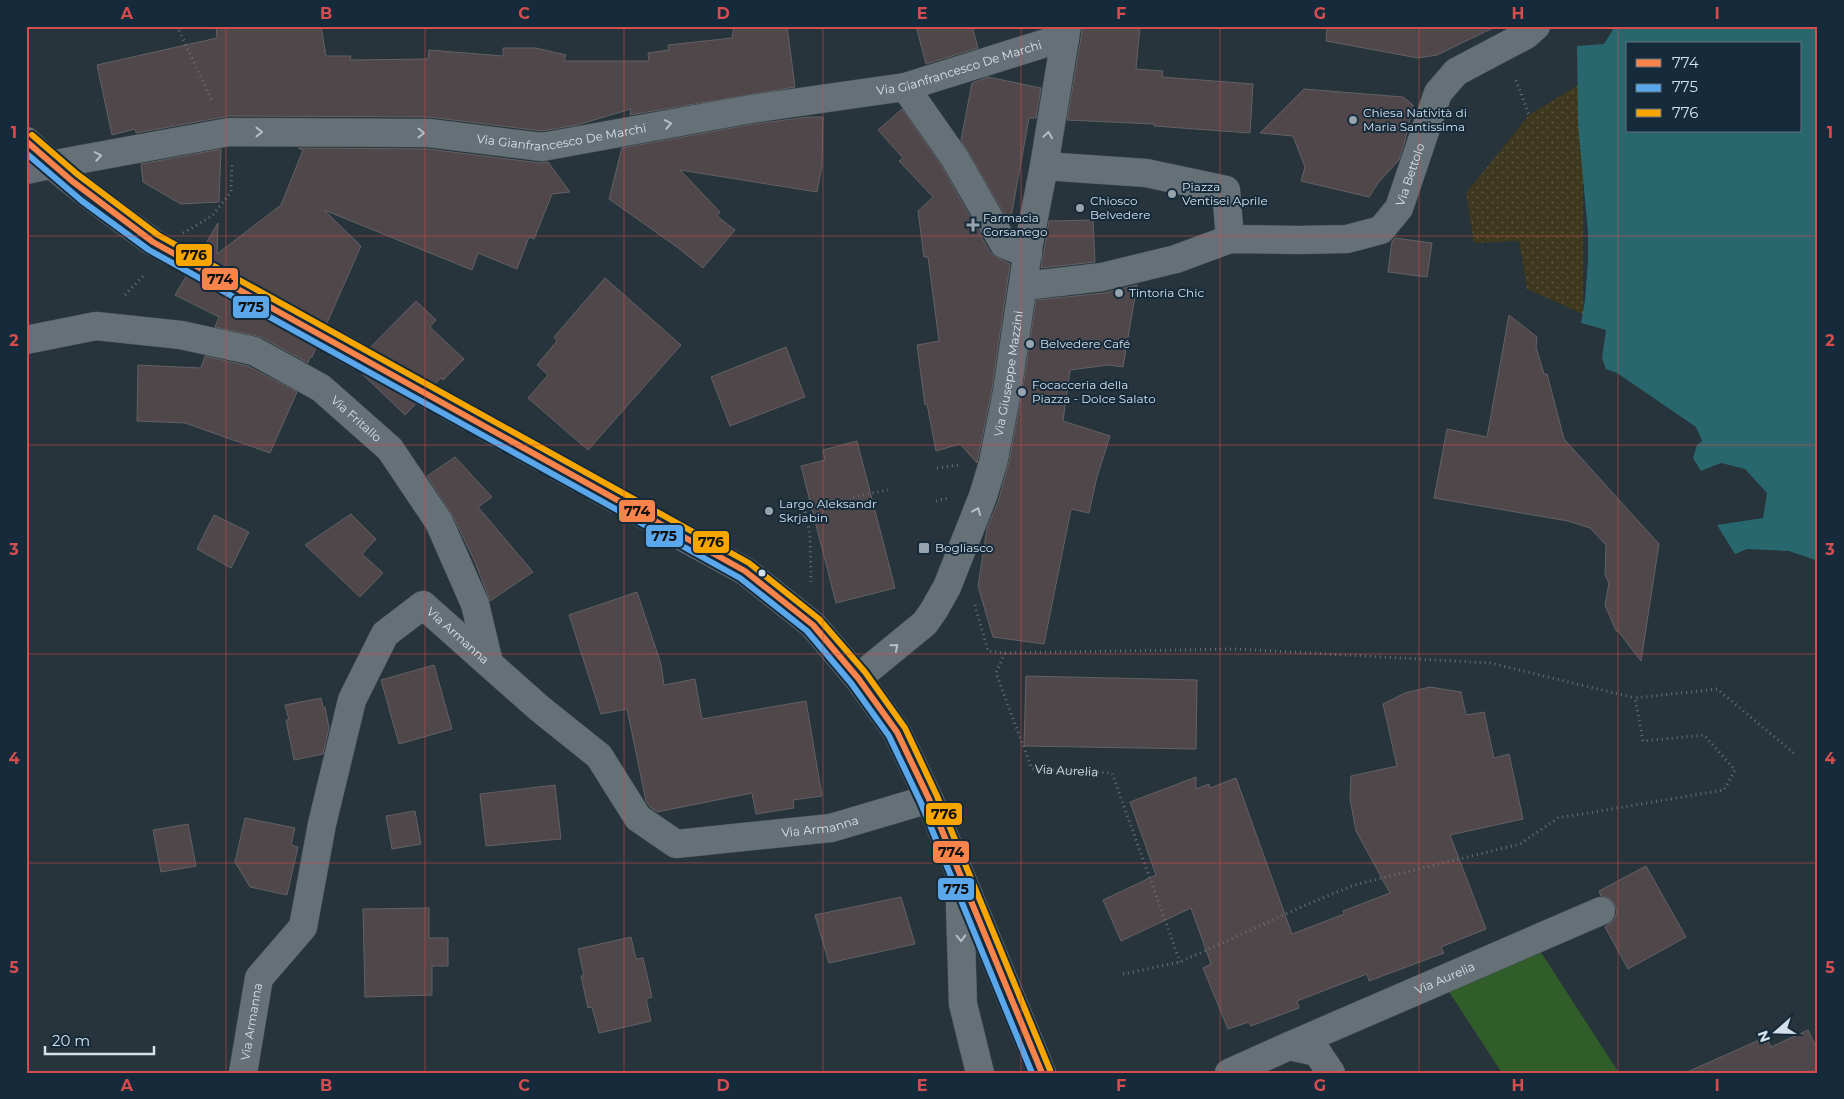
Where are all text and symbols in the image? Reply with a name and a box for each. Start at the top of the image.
text: A [120,4,134,23]
text: B [320,4,332,23]
text: C [518,4,530,23]
text: D [716,4,730,23]
text: E [917,4,927,23]
text: F [1116,4,1126,23]
text: G [1314,4,1326,23]
text: H [1512,4,1524,23]
text: I [1714,4,1720,23]
street label: Via Gianfrancesco De Marchi [875,37,1044,98]
legend [1626,42,1802,132]
text: 774 [1672,53,1699,72]
text: 775 [1672,77,1698,96]
text: 776 [1672,103,1699,122]
place label: Chiesa Natività di Maria Santissima [1363,105,1467,134]
marker: Chiesa Natività di Maria Santissima [1347,114,1359,126]
one-way arrow [664,119,673,129]
street label: Via Gianfrancesco De Marchi [476,120,648,154]
text: 1 [11,123,17,142]
text: 1 [1827,123,1833,142]
one-way arrow [255,127,263,137]
one-way arrow [418,128,425,138]
one-way arrow [1043,130,1053,139]
street label: Via Bettolo [1392,141,1427,208]
one-way arrow [94,151,103,162]
place label: Piazza Ventisei Aprile [1182,179,1268,208]
marker: Piazza Ventisei Aprile [1166,188,1178,200]
place label: Chiosco Belvedere [1090,193,1150,222]
marker: Chiosco Belvedere [1074,202,1086,214]
place label: Farmacia Corsanego [983,210,1048,239]
marker: Farmacia Corsanego [967,219,979,231]
line badge: 776 [175,243,213,267]
text: 776 [181,246,207,264]
line badge: 774 [201,267,239,291]
text: 774 [207,270,233,288]
place label: Tintoria Chic [1129,285,1204,300]
marker: Tintoria Chic [1113,287,1125,299]
line badge: 775 [232,295,270,319]
text: 775 [238,298,264,316]
street label: Via Giuseppe Mazzini [990,310,1026,438]
text: 2 [9,331,19,350]
text: 2 [1825,331,1835,350]
place label: Belvedere Café [1040,336,1130,351]
marker: Belvedere Café [1024,338,1036,350]
place label: Focacceria della Piazza - Dolce Salato [1032,377,1156,406]
marker: Focacceria della Piazza - Dolce Salato [1016,386,1028,398]
street label: Via Fritallo [328,392,385,445]
place label: Largo Aleksandr Skrjabin [779,496,877,525]
line badge: 774 [618,499,656,523]
text: 774 [624,502,650,520]
marker: Largo Aleksandr Skrjabin [763,505,775,517]
one-way arrow [970,507,981,516]
line badge: 775 [645,524,684,548]
text: 775 [651,527,677,545]
line badge: 776 [692,530,730,554]
text: 776 [698,533,724,551]
text: 3 [8,540,19,559]
place label: Bogliasco [935,540,993,555]
text: 3 [1824,540,1835,559]
marker: Bogliasco [917,541,931,555]
unlabelled marker [757,568,767,578]
street label: Via Armanna [424,604,492,667]
one-way arrow [890,644,899,653]
text: 4 [8,749,20,768]
text: 4 [1824,749,1836,768]
street label: Via Aurelia [1034,761,1099,779]
line badge: 776 [925,802,963,826]
text: 776 [931,805,957,823]
street label: Via Armanna [781,812,860,840]
line badge: 774 [932,840,970,864]
text: 774 [938,843,964,861]
line badge: 775 [937,877,975,901]
text: 775 [943,880,969,898]
one-way arrow [956,934,967,942]
text: 5 [9,958,19,977]
text: 5 [1825,958,1835,977]
street label: Via Aurelia [1413,959,1477,998]
street label: Via Armanna [237,982,265,1061]
north arrow [1752,1006,1802,1056]
scale bar [45,1024,154,1056]
text: N [1753,1028,1774,1045]
text: 20 m [52,1031,90,1050]
text: A [120,1076,134,1095]
text: B [320,1076,332,1095]
text: C [518,1076,530,1095]
text: D [716,1076,730,1095]
text: E [917,1076,927,1095]
text: F [1116,1076,1126,1095]
text: G [1314,1076,1326,1095]
text: H [1512,1076,1524,1095]
text: I [1714,1076,1720,1095]

